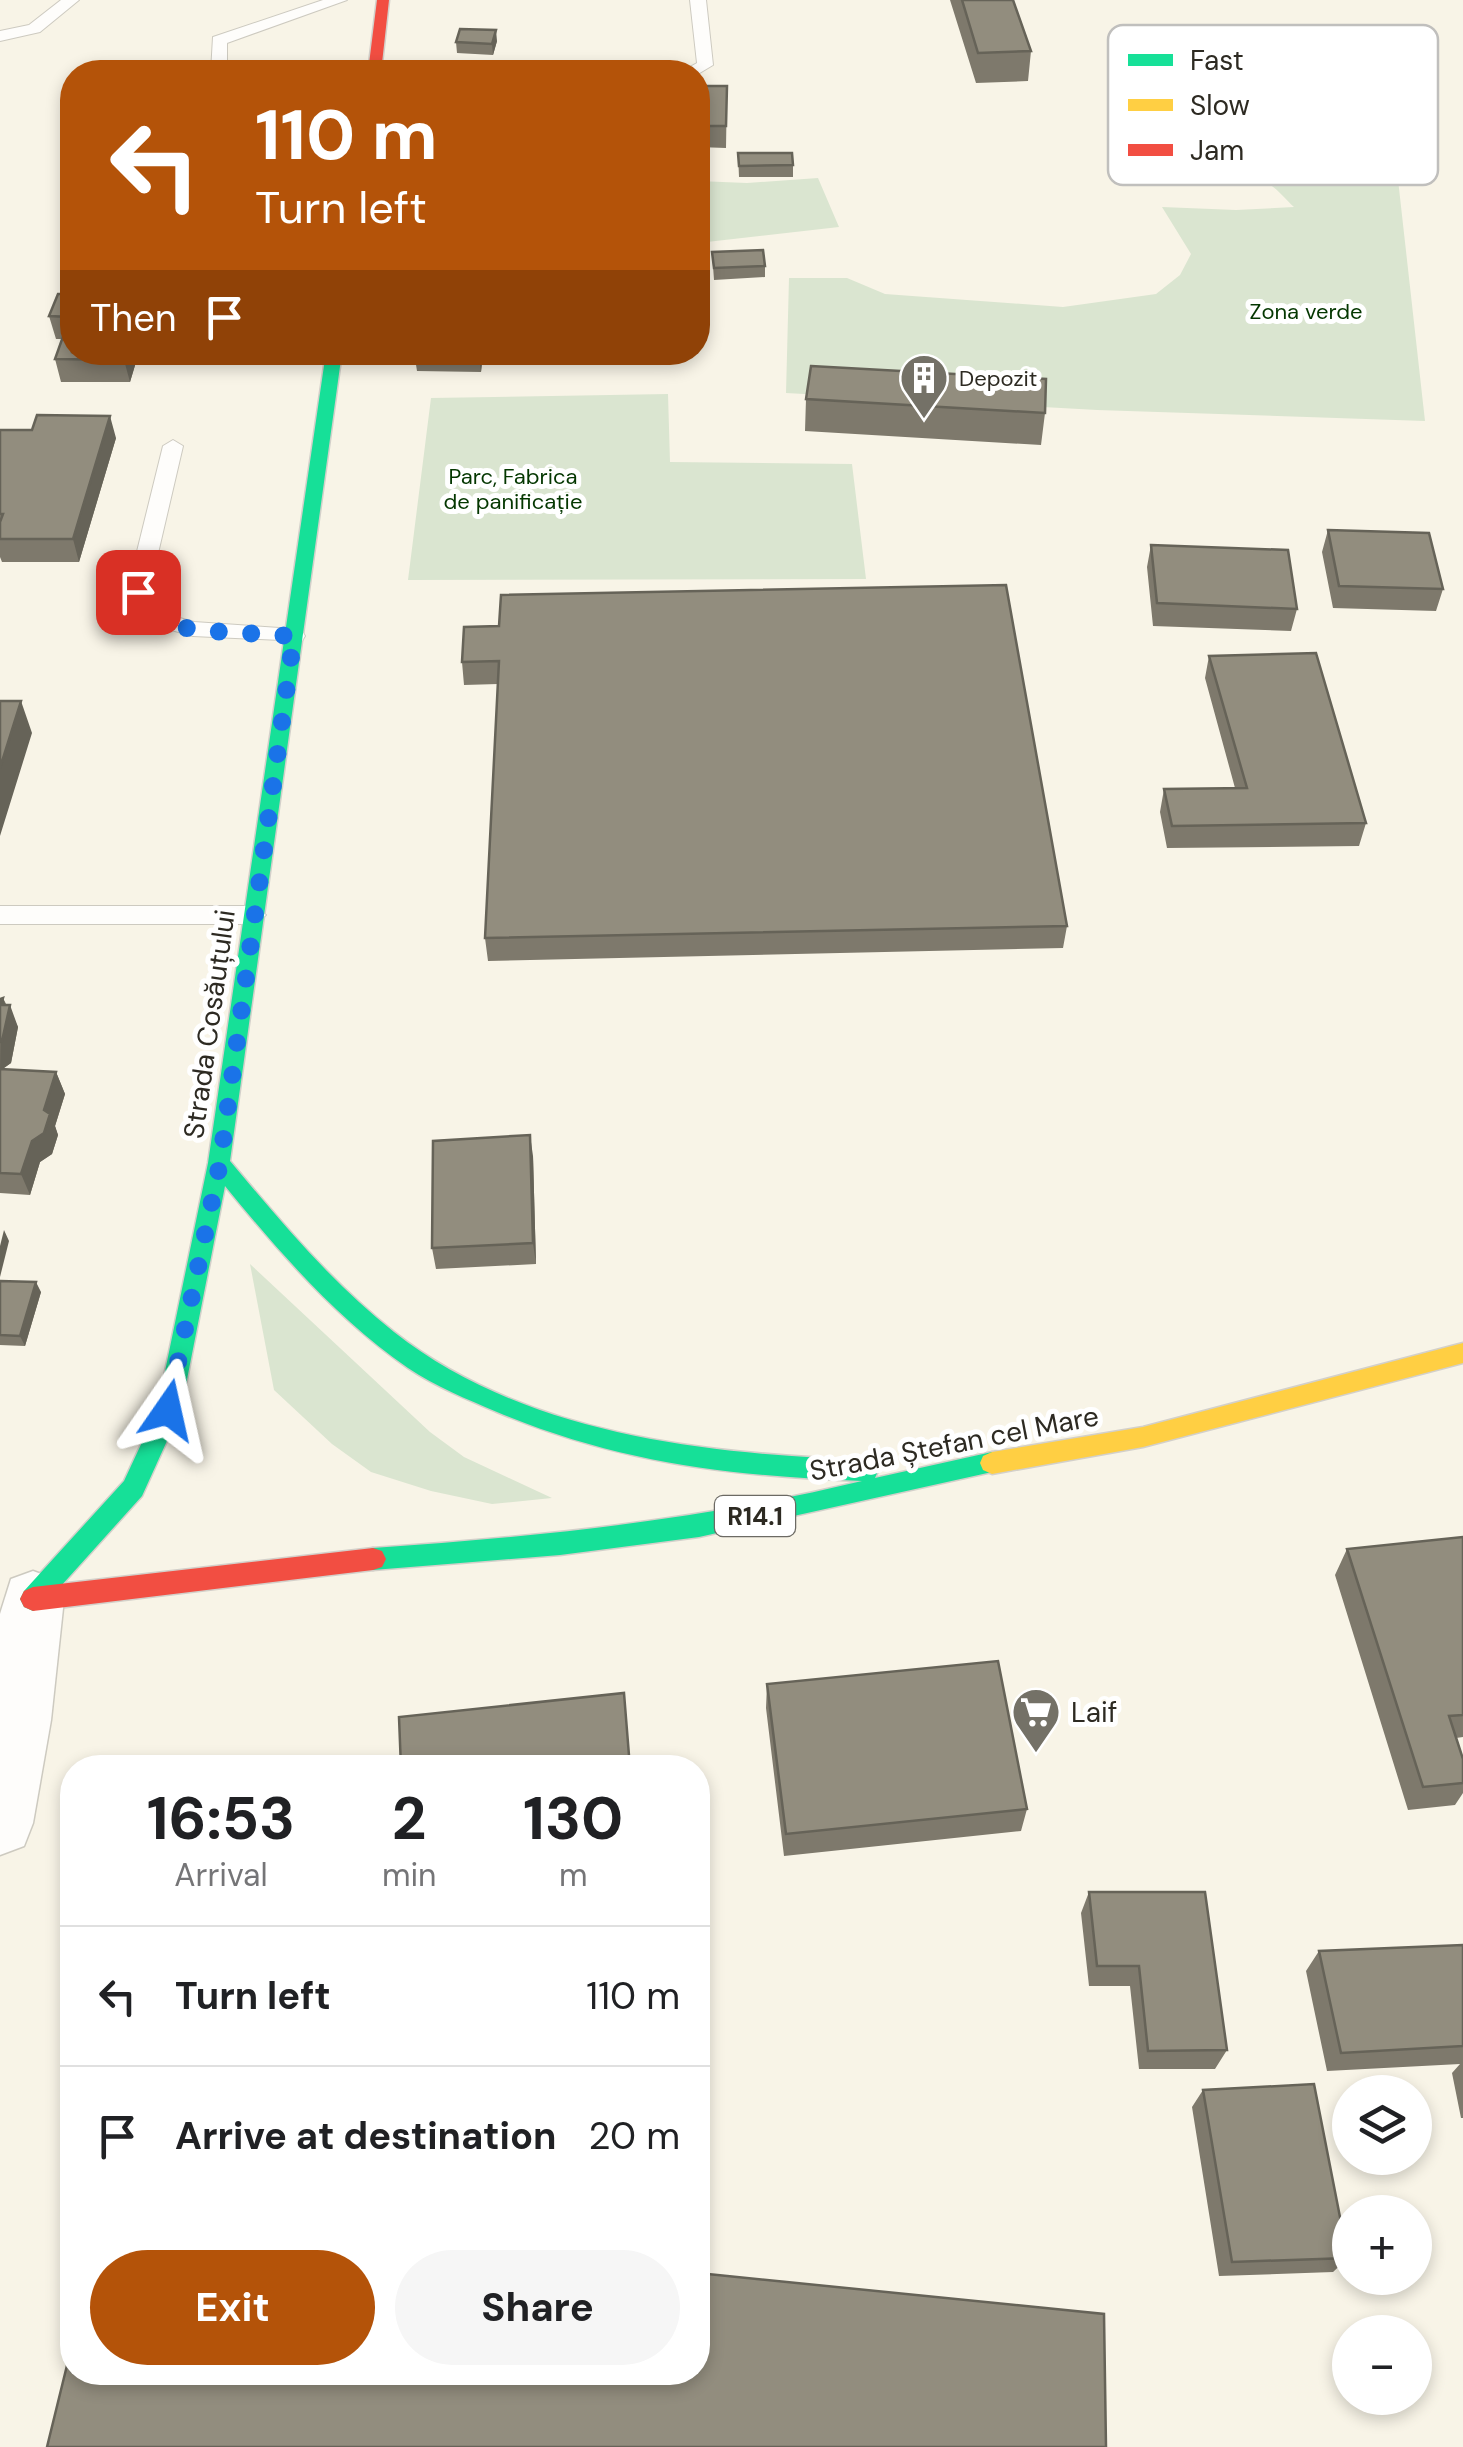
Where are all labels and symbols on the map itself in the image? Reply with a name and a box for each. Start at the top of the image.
legend [1108,25,1438,185]
text: Fast [1190,42,1244,79]
text: Slow [1190,87,1250,124]
text: Jam [1190,132,1244,169]
park label: Zona verde [1250,297,1362,326]
building icon: Depozit [898,352,950,420]
place label: Depozit [959,364,1037,393]
park label: Parc, Fabrica de panificație [444,462,582,516]
pin [96,550,181,635]
street label: Strada Cosăuțului [175,907,244,1141]
position arrow [116,1358,220,1462]
street label: Strada Ștefan cel Mare [806,1397,1102,1490]
road number: R14.1 [715,1496,795,1536]
supermarket icon: Laif [1010,1686,1062,1754]
place label: Laif [1071,1694,1117,1731]

